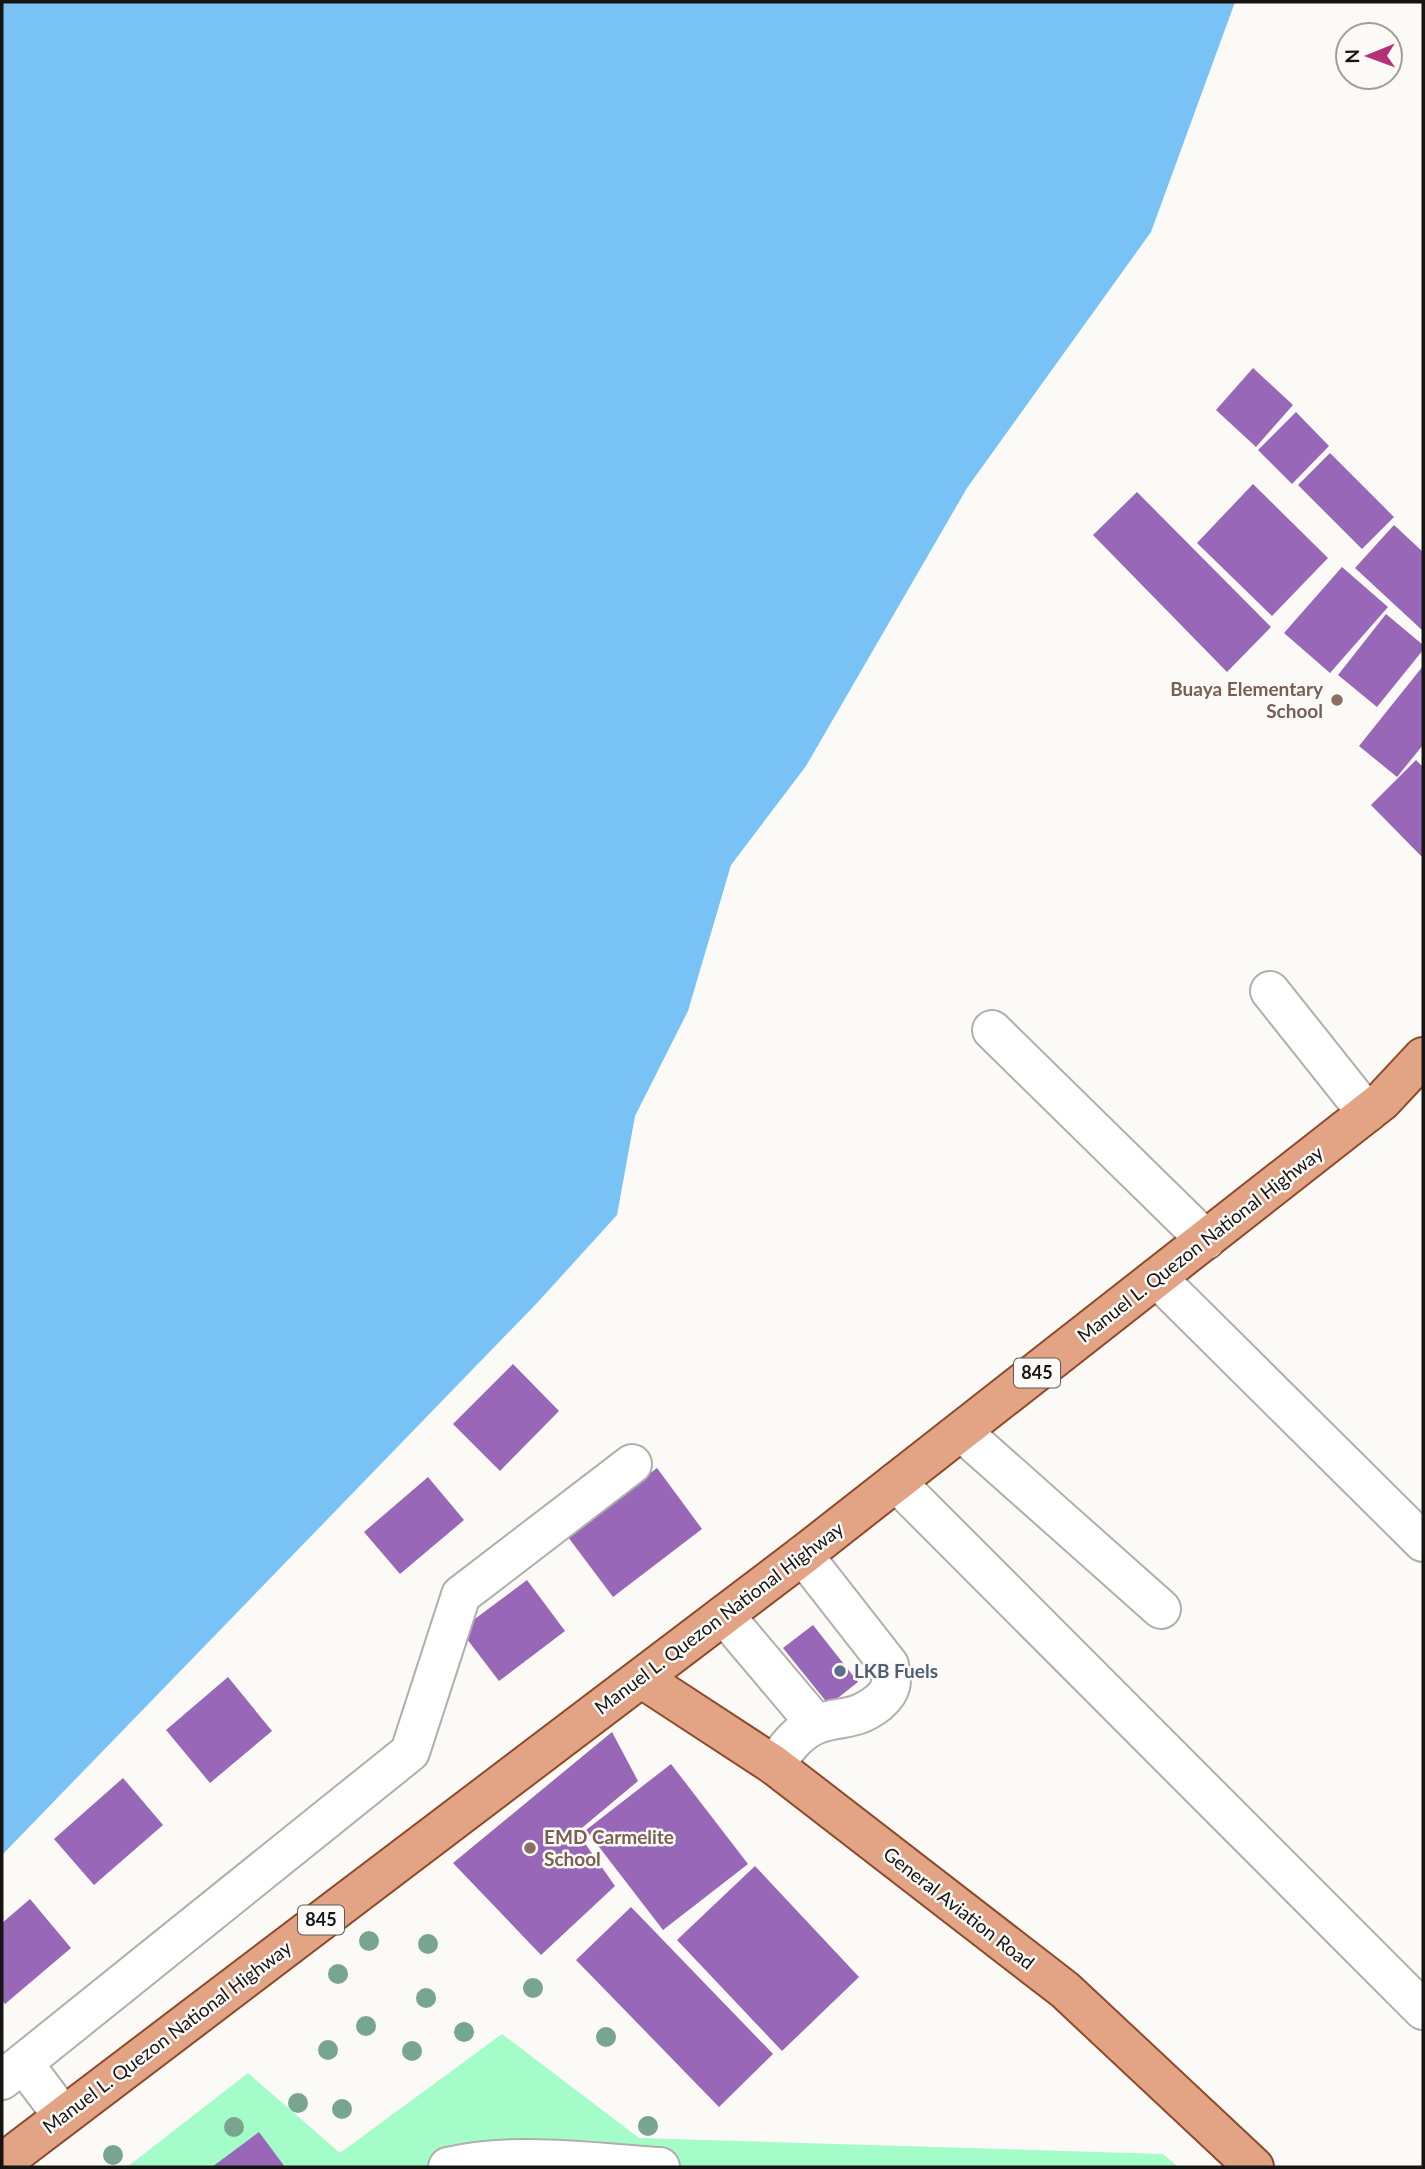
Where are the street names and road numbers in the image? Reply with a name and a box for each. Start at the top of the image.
street label: Manuel L. Quezon National Highway [1072,1140,1327,1347]
road number: 845 [1014,1358,1060,1388]
street label: Manuel L. Quezon National Highway [590,1516,848,1719]
street label: General Aviation Road [879,1842,1039,1974]
road number: 845 [298,1906,344,1934]
street label: Manuel L. Quezon National Highway [38,1935,296,2138]

